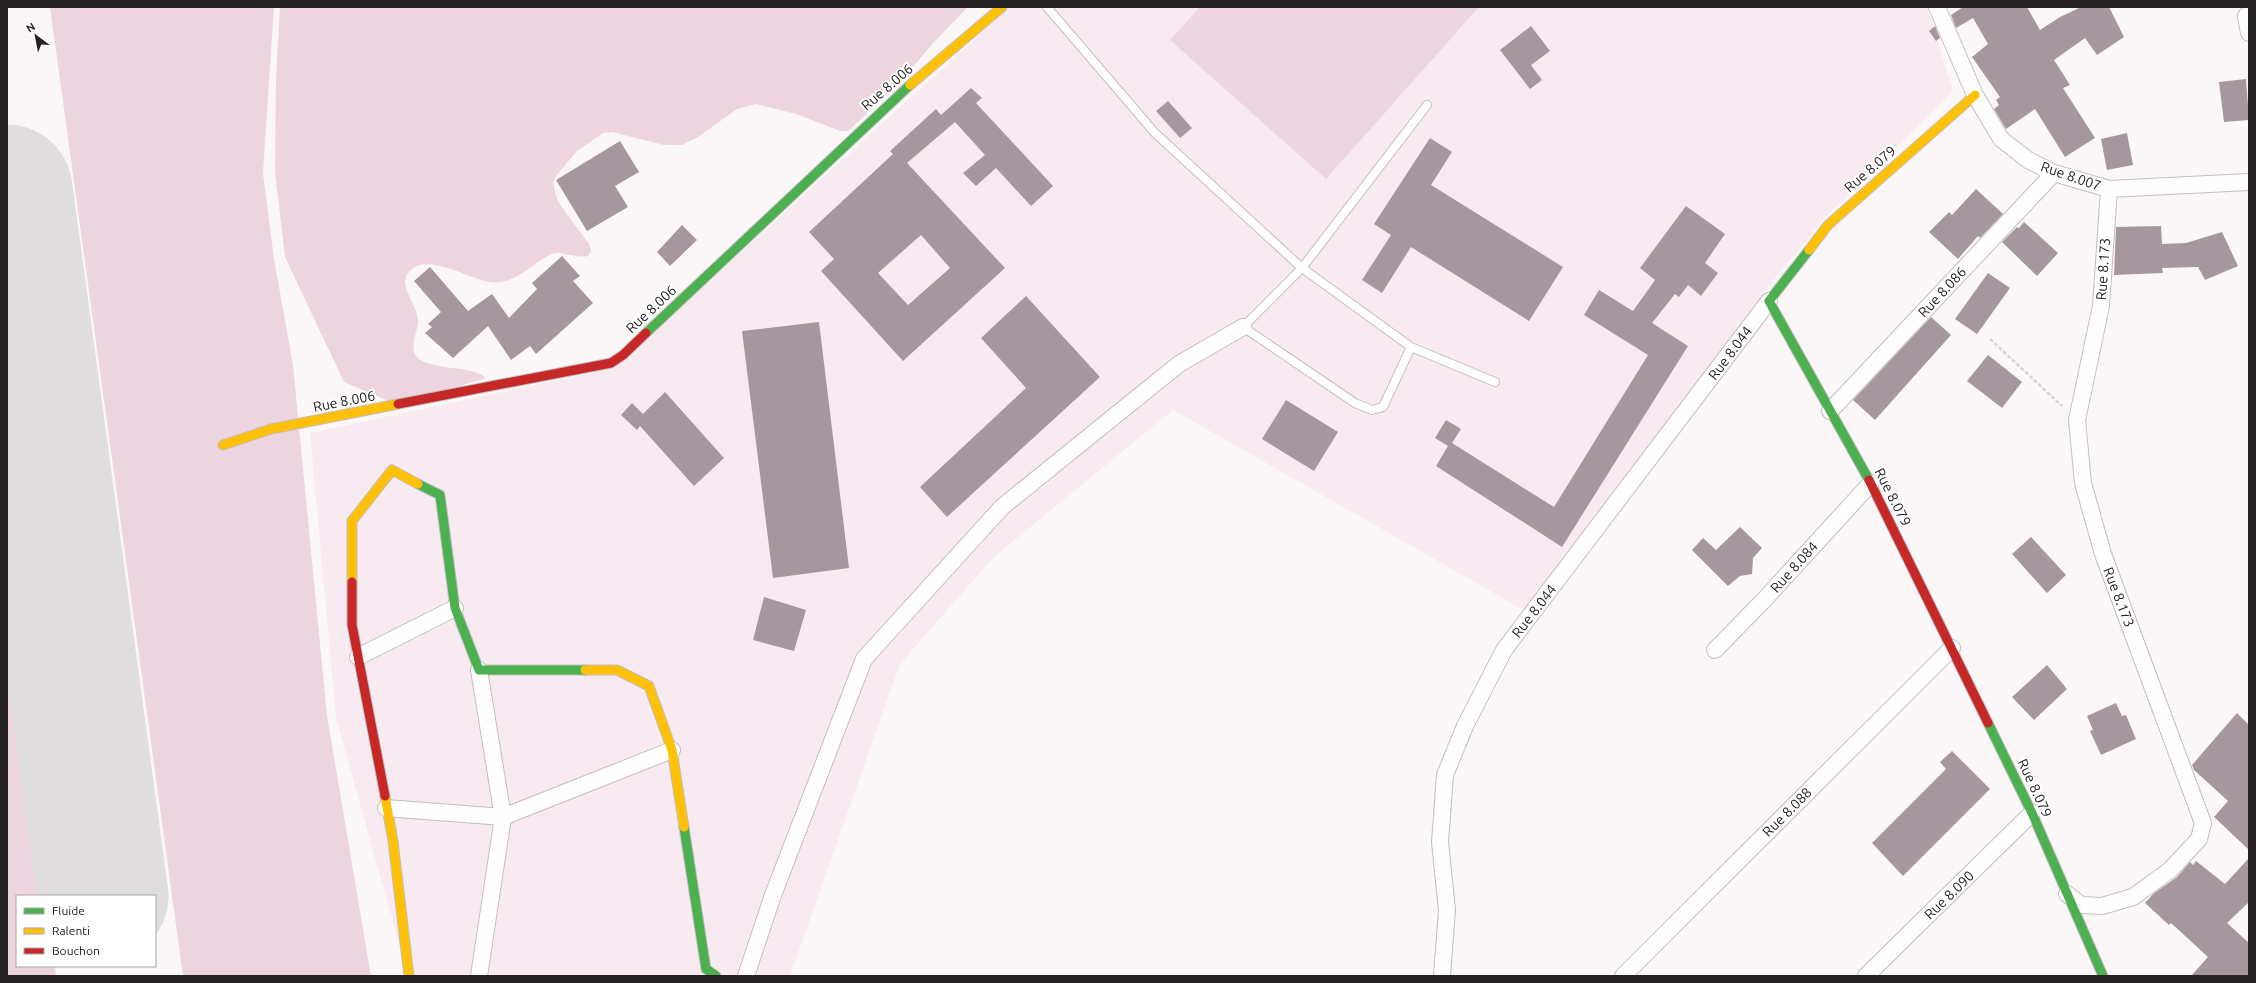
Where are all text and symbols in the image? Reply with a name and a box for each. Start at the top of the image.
north arrow [16,16,56,56]
text: N [24,20,37,35]
street label: Rue 8.006 [858,60,916,114]
street label: Rue 8.079 [1841,142,1899,196]
street label: Rue 8.007 [2039,158,2103,194]
street label: Rue 8.173 [2093,237,2113,301]
street label: Rue 8.086 [1915,264,1969,320]
street label: Rue 8.006 [623,282,679,336]
street label: Rue 8.044 [1705,323,1755,383]
street label: Rue 8.006 [312,387,376,415]
street label: Rue 8.079 [1872,465,1914,529]
street label: Rue 8.084 [1767,538,1821,596]
street label: Rue 8.173 [2100,565,2138,629]
street label: Rue 8.044 [1508,581,1560,641]
street label: Rue 8.079 [2015,756,2055,820]
street label: Rue 8.088 [1759,784,1815,840]
street label: Rue 8.090 [1921,867,1977,923]
legend [16,895,156,967]
text: Fluide [52,904,85,917]
text: Ralenti [52,924,90,937]
text: Bouchon [52,944,100,957]

